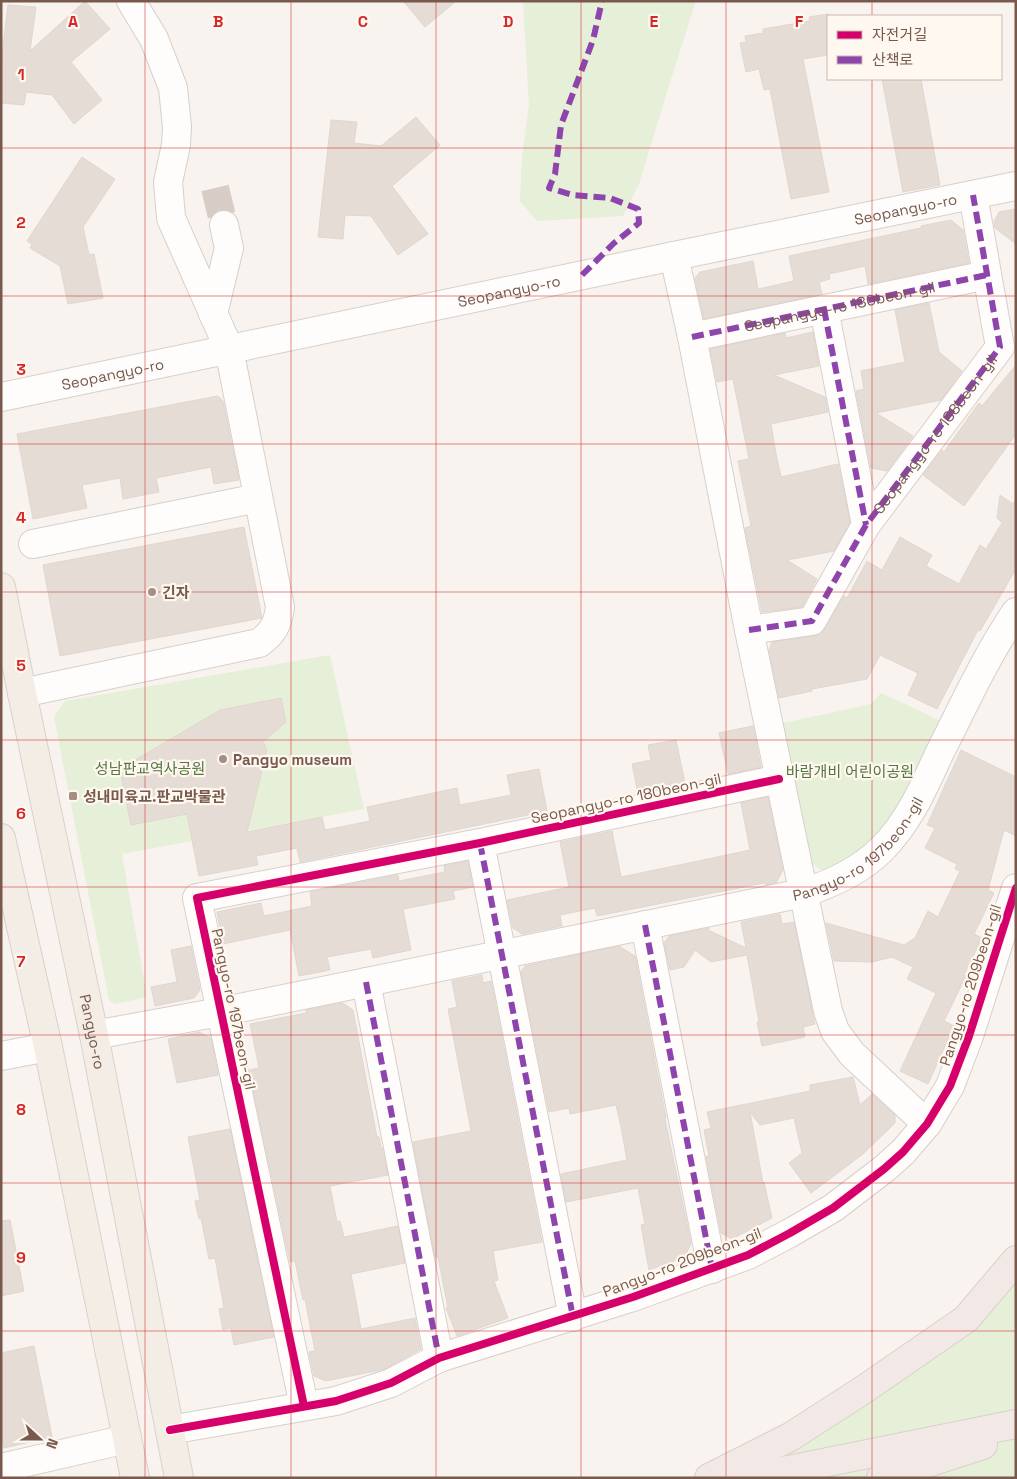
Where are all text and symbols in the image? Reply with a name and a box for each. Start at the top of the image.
text: A [68,11,78,32]
text: B [213,11,223,32]
text: C [358,11,368,32]
text: D [503,11,513,32]
text: E [650,11,659,32]
text: F [795,11,804,32]
legend [827,15,1002,80]
text: 자전거길 [872,25,927,44]
text: 산책로 [872,50,913,69]
text: 1 [17,64,25,85]
street label: Seopangyo-ro [852,189,959,228]
text: 2 [16,212,26,233]
street label: Seopangyo-ro [456,271,562,311]
street label: Seopangyo-ro 180beon-gil [743,277,937,335]
street label: Seopangyo-ro 188beon-gil [869,350,1001,517]
street label: Seopangyo-ro [59,354,166,394]
text: 3 [16,359,26,380]
text: 4 [16,507,26,528]
place label: 긴자 [162,583,190,602]
marker: 긴자 [146,586,158,598]
text: 5 [16,655,26,676]
place label: Pangyo museum [233,750,352,769]
marker: Pangyo museum [217,753,229,765]
park label: 성남판교역사공원 [95,759,205,778]
park label: 바람개비 어린이공원 [786,762,914,781]
street label: Seopangyo-ro 180beon-gil [529,769,723,827]
place label: 성내미육교.판교박물관 [83,787,226,806]
marker: 성내미육교.판교박물관 [67,790,79,802]
street label: Pangyo-ro 197beon-gil [791,793,927,904]
text: 6 [16,803,26,824]
street label: Pangyo-ro 209beon-gil [935,902,1005,1068]
street label: Pangyo-ro 197beon-gil [208,927,260,1091]
text: 7 [17,951,26,972]
street label: Pangyo-ro [76,992,110,1071]
text: 8 [16,1099,26,1120]
street label: Pangyo-ro 209beon-gil [600,1223,764,1301]
text: 9 [16,1247,26,1268]
north arrow [15,1414,65,1464]
text: N [42,1436,62,1451]

